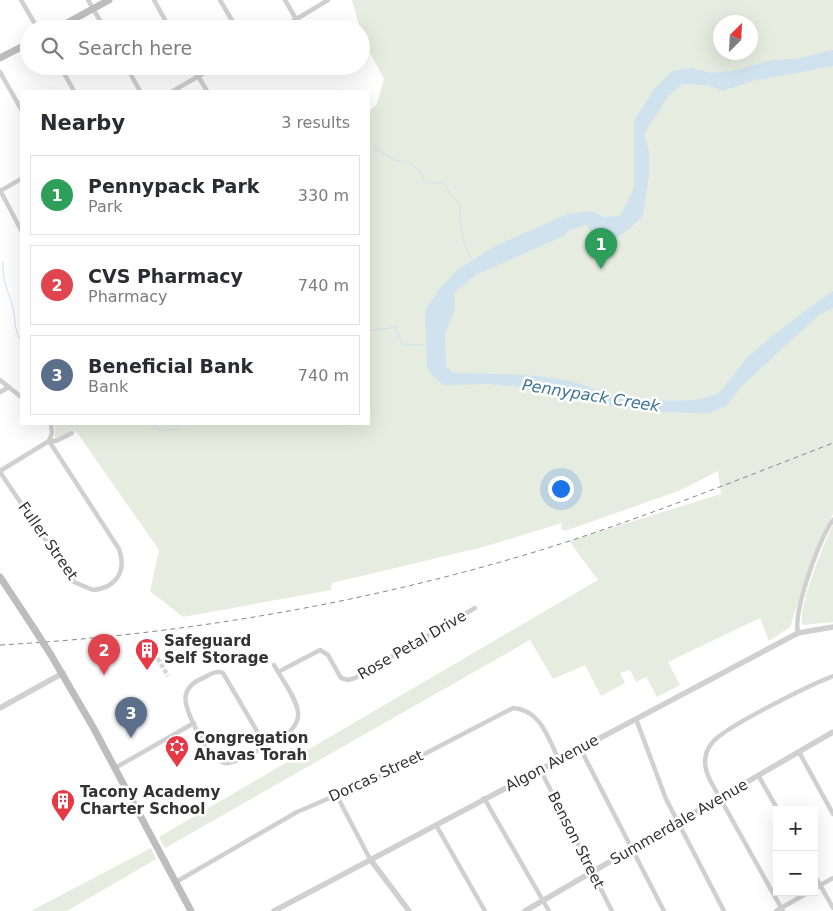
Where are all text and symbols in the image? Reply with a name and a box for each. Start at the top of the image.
north arrow [713,15,758,60]
search box [20,20,370,75]
icon: search [38,34,66,62]
text: Search here [78,37,192,59]
text: Nearby [40,111,125,135]
text: 3 results [281,113,350,132]
text: Pennypack Park [88,175,259,197]
text: 1 [51,186,63,205]
text: 330 m [298,186,349,205]
text: Park [88,197,123,216]
pin: 1 [585,228,617,269]
text: CVS Pharmacy [88,265,243,287]
text: 2 [51,276,63,295]
text: 740 m [298,276,349,295]
text: Pharmacy [88,287,168,306]
text: Beneficial Bank [88,355,253,377]
text: 3 [51,366,63,385]
text: 740 m [298,366,349,385]
water label: Pennypack Creek [521,375,662,416]
text: Bank [88,377,128,396]
your location [548,476,574,502]
street label: Fuller Street [14,498,82,584]
street label: Rose Petal Drive [354,607,470,683]
place label: Safeguard Self Storage [164,632,269,667]
pin: 2 [88,634,120,675]
building icon: Safeguard Self Storage [134,637,160,671]
pin: 3 [115,697,147,738]
place label: Congregation Ahavas Torah [194,729,308,764]
street label: Algon Avenue [502,731,602,795]
synagogue icon: Congregation Ahavas Torah [164,734,190,768]
street label: Dorcas Street [326,746,426,806]
street label: Summerdale Avenue [607,775,751,869]
place label: Tacony Academy Charter School [80,783,220,818]
building icon: Tacony Academy Charter School [50,788,76,822]
street label: Benson Street [544,789,608,891]
map controls [773,806,818,896]
button: + [773,806,818,851]
button: − [773,851,818,896]

